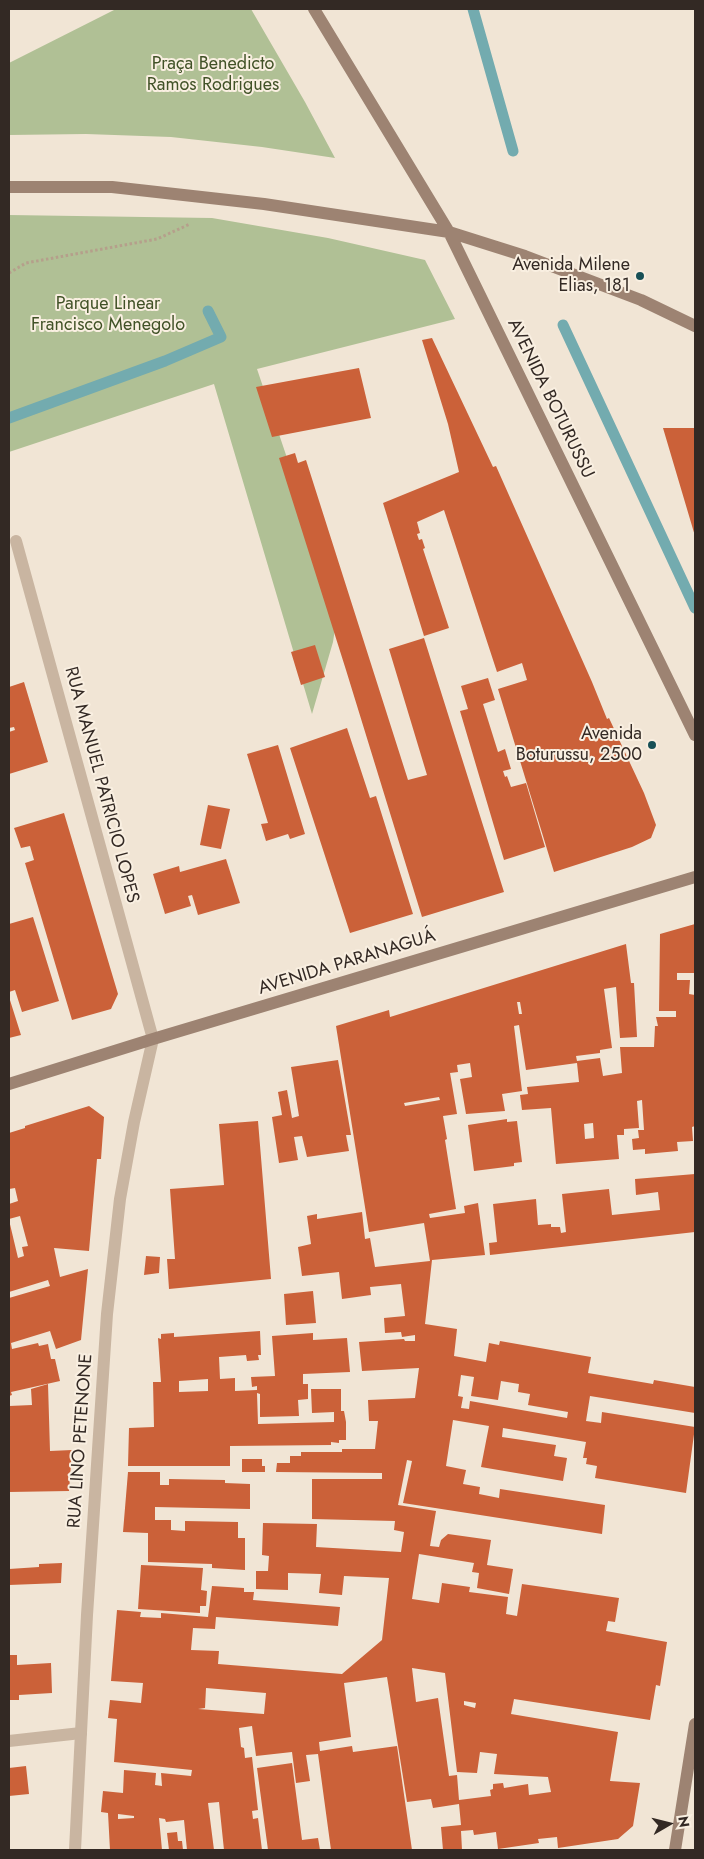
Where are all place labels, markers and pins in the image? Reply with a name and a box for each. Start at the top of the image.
place label: Avenida Milene Elias, 181 [512,255,630,298]
marker: Avenida Milene Elias, 181 [634,270,646,282]
place label: Avenida Boturussu, 2500 [516,724,642,766]
marker: Avenida Boturussu, 2500 [646,739,658,751]

